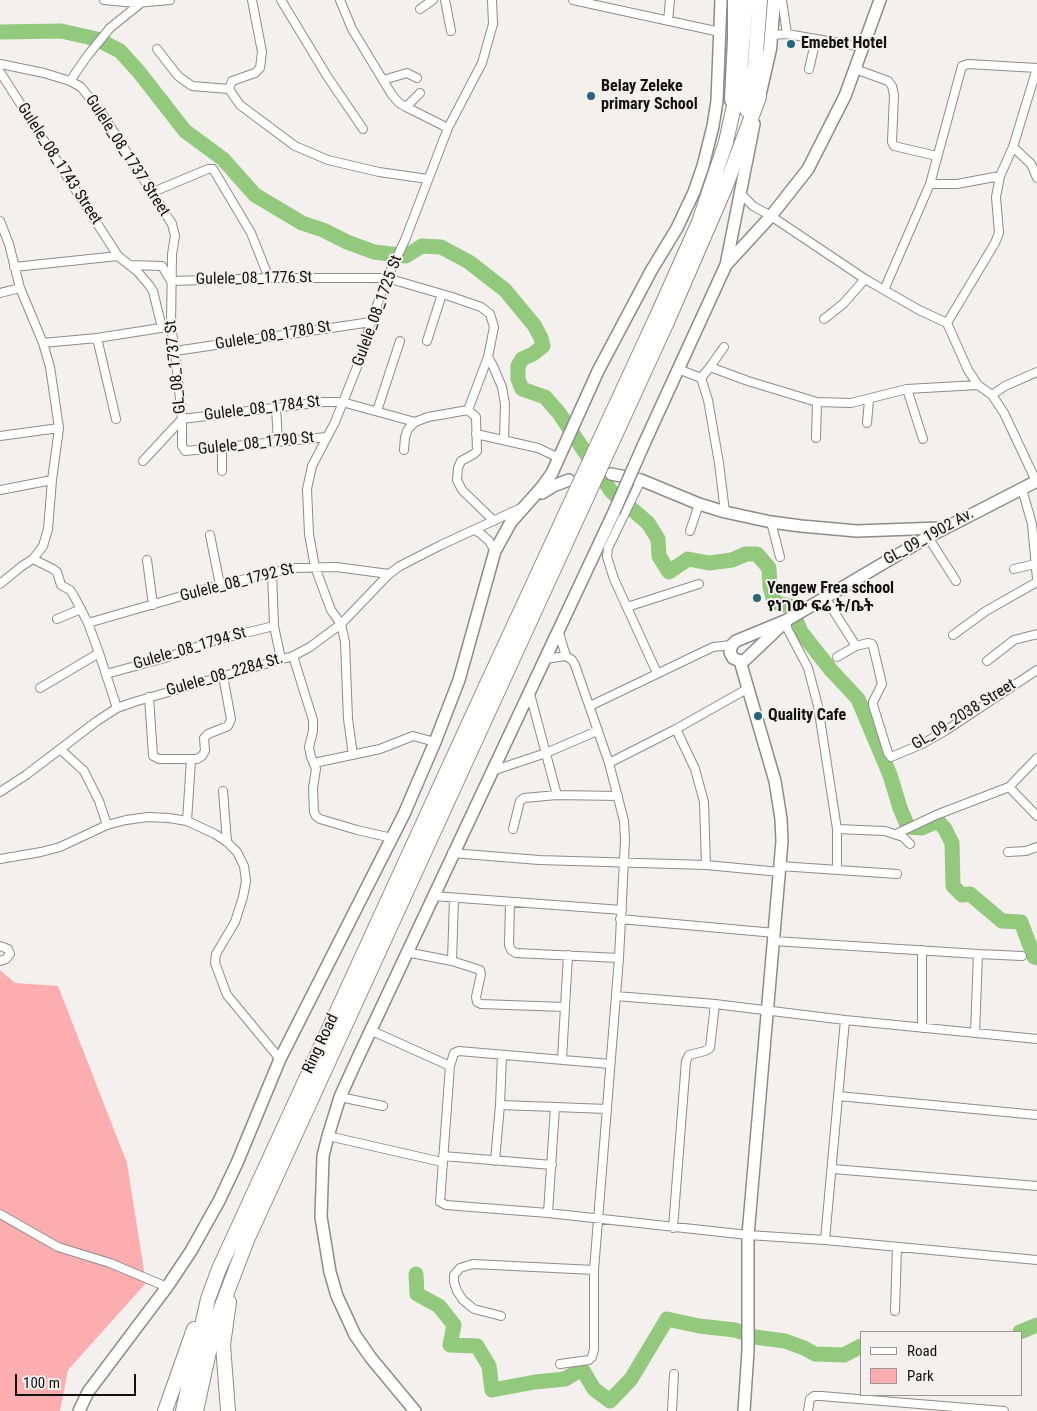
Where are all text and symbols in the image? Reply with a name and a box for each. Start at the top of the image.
place label: Emebet Hotel [801,34,887,54]
marker: Emebet Hotel [785,38,797,50]
place label: Belay Zeleke primary School [601,77,698,115]
marker: Belay Zeleke primary School [585,90,597,102]
street label: Gulele_08_1737 Street [81,92,173,220]
street label: Gulele_08_1743 Street [13,100,105,228]
street label: Gulele_08_1725 St [349,253,407,369]
street label: Gulele_08_1776 St [196,268,312,290]
street label: Gulele_08_1780 St [214,317,332,355]
street label: GL_08_1737 St [162,319,190,415]
street label: Gulele_08_1784 St [203,392,321,426]
street label: Gulele_08_1790 St [197,428,315,460]
street label: GL_09_1902 Av. [881,504,977,570]
street label: Gulele_08_1792 St [178,560,296,606]
place label: Yengew Frea school የነገው ፍሬ ት/ቤት [767,579,894,617]
marker: Yengew Frea school የነገው ፍሬ ት/ቤት [751,592,763,604]
street label: Gulele_08_1794 St [131,624,249,674]
street label: Gulele_08_2284 St. [164,649,286,701]
street label: GL_09_2038 Street [909,675,1019,755]
place label: Quality Cafe [768,706,846,726]
marker: Quality Cafe [752,710,764,722]
street label: Ring Road [299,1011,343,1077]
legend [860,1331,1022,1396]
text: Road [907,1342,937,1360]
scale bar [18,1364,139,1396]
text: Park [907,1367,934,1385]
text: 100 m [23,1374,60,1392]

